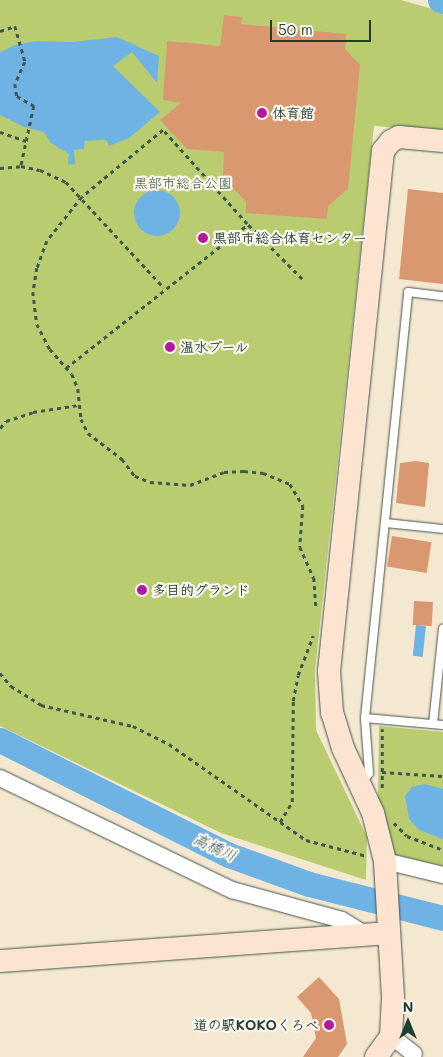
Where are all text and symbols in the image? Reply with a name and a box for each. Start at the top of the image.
scale bar [273,10,374,42]
text: 50 m [278,19,313,39]
place label: 体育館 [272,105,314,121]
marker: 体育館 [256,107,268,119]
park label: 黒部市総合公園 [134,175,232,191]
place label: 黒部市総合体育センター [213,230,367,246]
marker: 黒部市総合体育センター [197,232,209,244]
place label: 温水プール [180,339,249,355]
marker: 温水プール [164,341,176,353]
place label: 多目的グランド [152,582,250,598]
marker: 多目的グランド [136,584,148,596]
water label: 高橋川 [191,829,239,865]
north arrow [383,997,433,1047]
text: N [403,997,413,1016]
place label: 道の駅KOKOくろべ [194,1017,319,1033]
marker: 道の駅KOKOくろべ [323,1019,335,1031]

